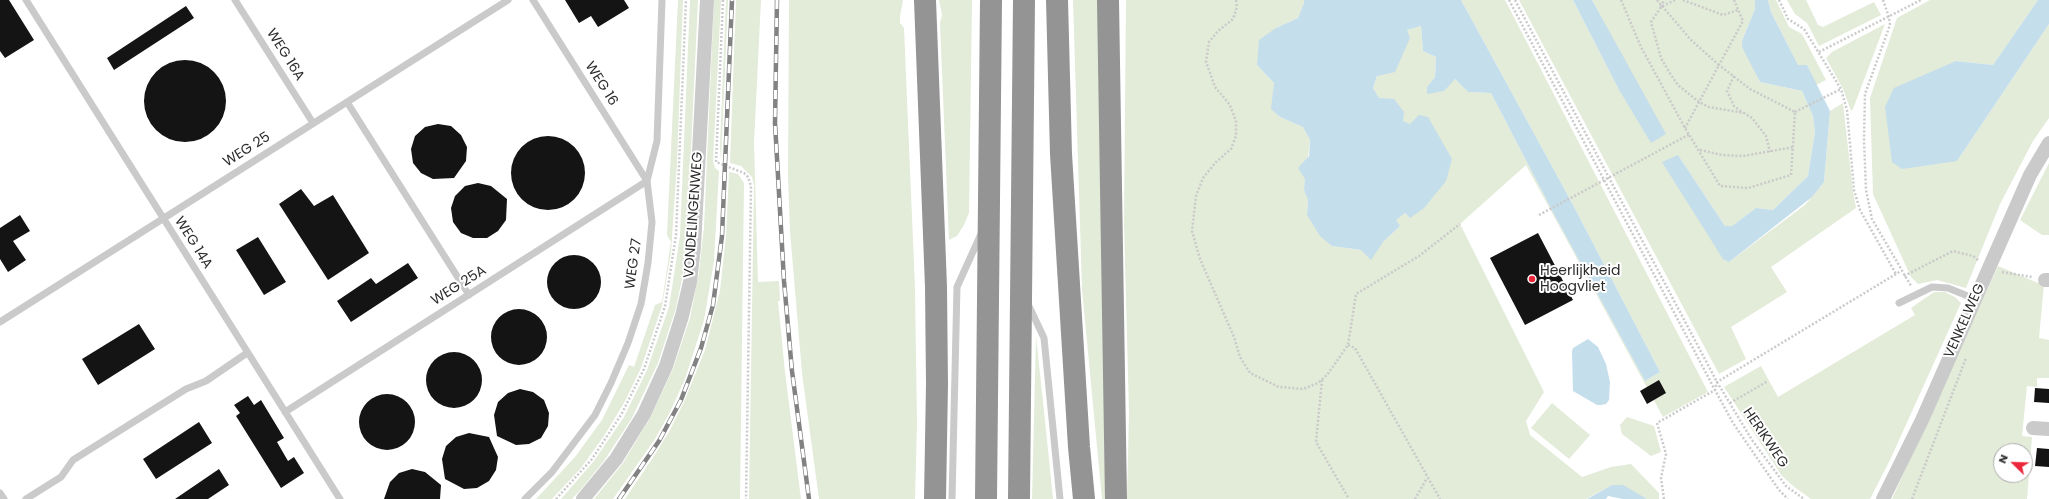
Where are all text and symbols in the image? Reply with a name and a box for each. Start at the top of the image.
street label: WEG 16A [262,26,308,84]
street label: WEG 16 [581,59,621,109]
street label: WEG 25 [220,129,274,171]
street label: VONDELINGENWEG [681,151,707,279]
street label: WEG 14A [170,214,216,272]
street label: WEG 27 [622,237,646,291]
street label: WEG 25A [428,263,490,309]
place label: Heerlijkheid Hoogvliet [1540,263,1620,296]
marker: Heerlijkheid Hoogvliet [1527,274,1537,284]
street label: VENKELWEG [1941,281,1989,361]
street label: HERIKWEG [1739,405,1791,471]
north arrow [1993,443,2033,483]
text: N [1994,452,2012,466]

